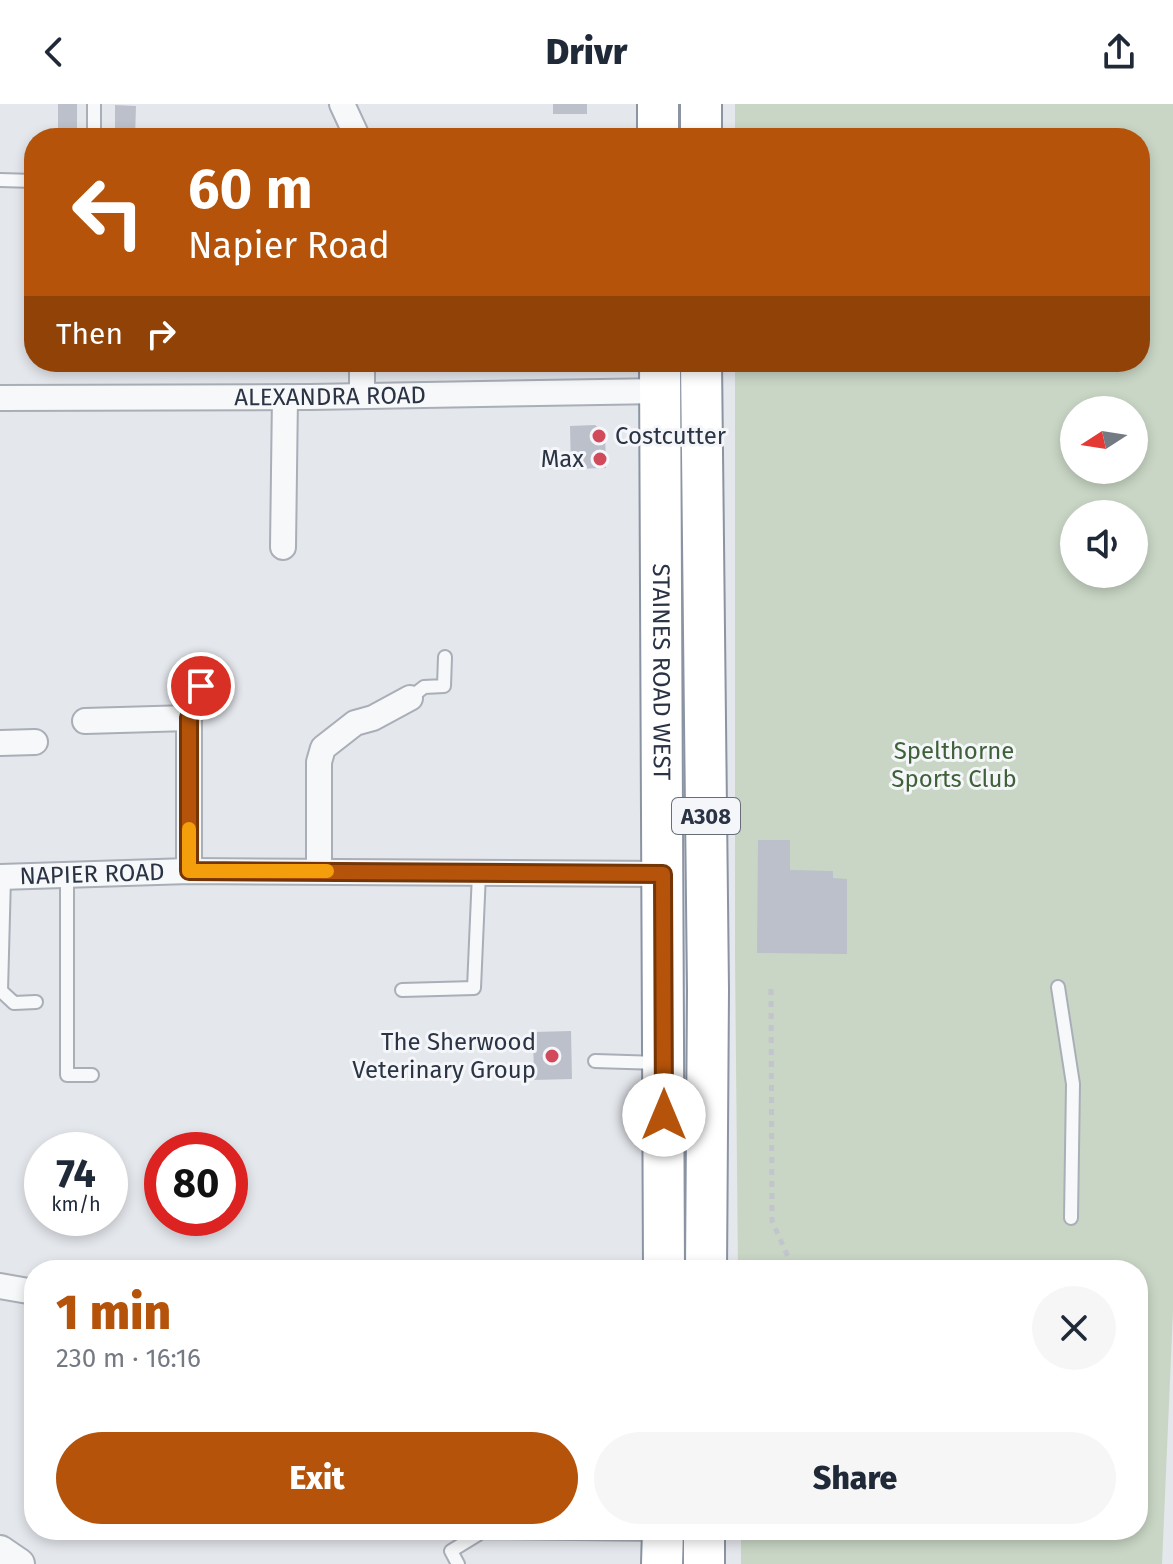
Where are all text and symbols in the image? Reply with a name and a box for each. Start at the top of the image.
icon: back [32,30,76,74]
text: Drivr [546,30,627,74]
icon: share [1097,30,1141,74]
text: 60 m [188,156,313,223]
icon: left [56,160,160,264]
text: Napier Road [188,224,390,268]
icon: right [139,312,183,356]
text: Then [56,316,123,352]
street label: ALEXANDRA ROAD [234,381,426,411]
north arrow [1060,396,1148,484]
map controls [1060,396,1148,588]
place label: Costcutter [615,422,727,450]
marker: Costcutter [590,427,608,445]
place label: Max [541,445,584,473]
marker: Max [591,450,609,468]
button: sound [1060,500,1148,588]
street label: STAINES ROAD WEST [647,564,676,781]
pin [167,652,235,720]
icon: arrive [179,664,223,708]
park label: Spelthorne Sports Club [891,737,1017,793]
road number: A308 [672,798,740,834]
street label: NAPIER ROAD [19,858,165,890]
place label: The Sherwood Veterinary Group [352,1028,536,1084]
marker: The Sherwood Veterinary Group [543,1047,561,1065]
position arrow [622,1073,706,1157]
speed limit sign: 80 [144,1132,248,1236]
text: 74 [56,1150,96,1198]
text: km/h [51,1192,101,1216]
text: 1 min [56,1284,171,1342]
button: close [1032,1286,1116,1370]
text: 230 m · 16:16 [56,1343,201,1374]
button: Exit [56,1432,578,1524]
button: Share [594,1432,1116,1524]

